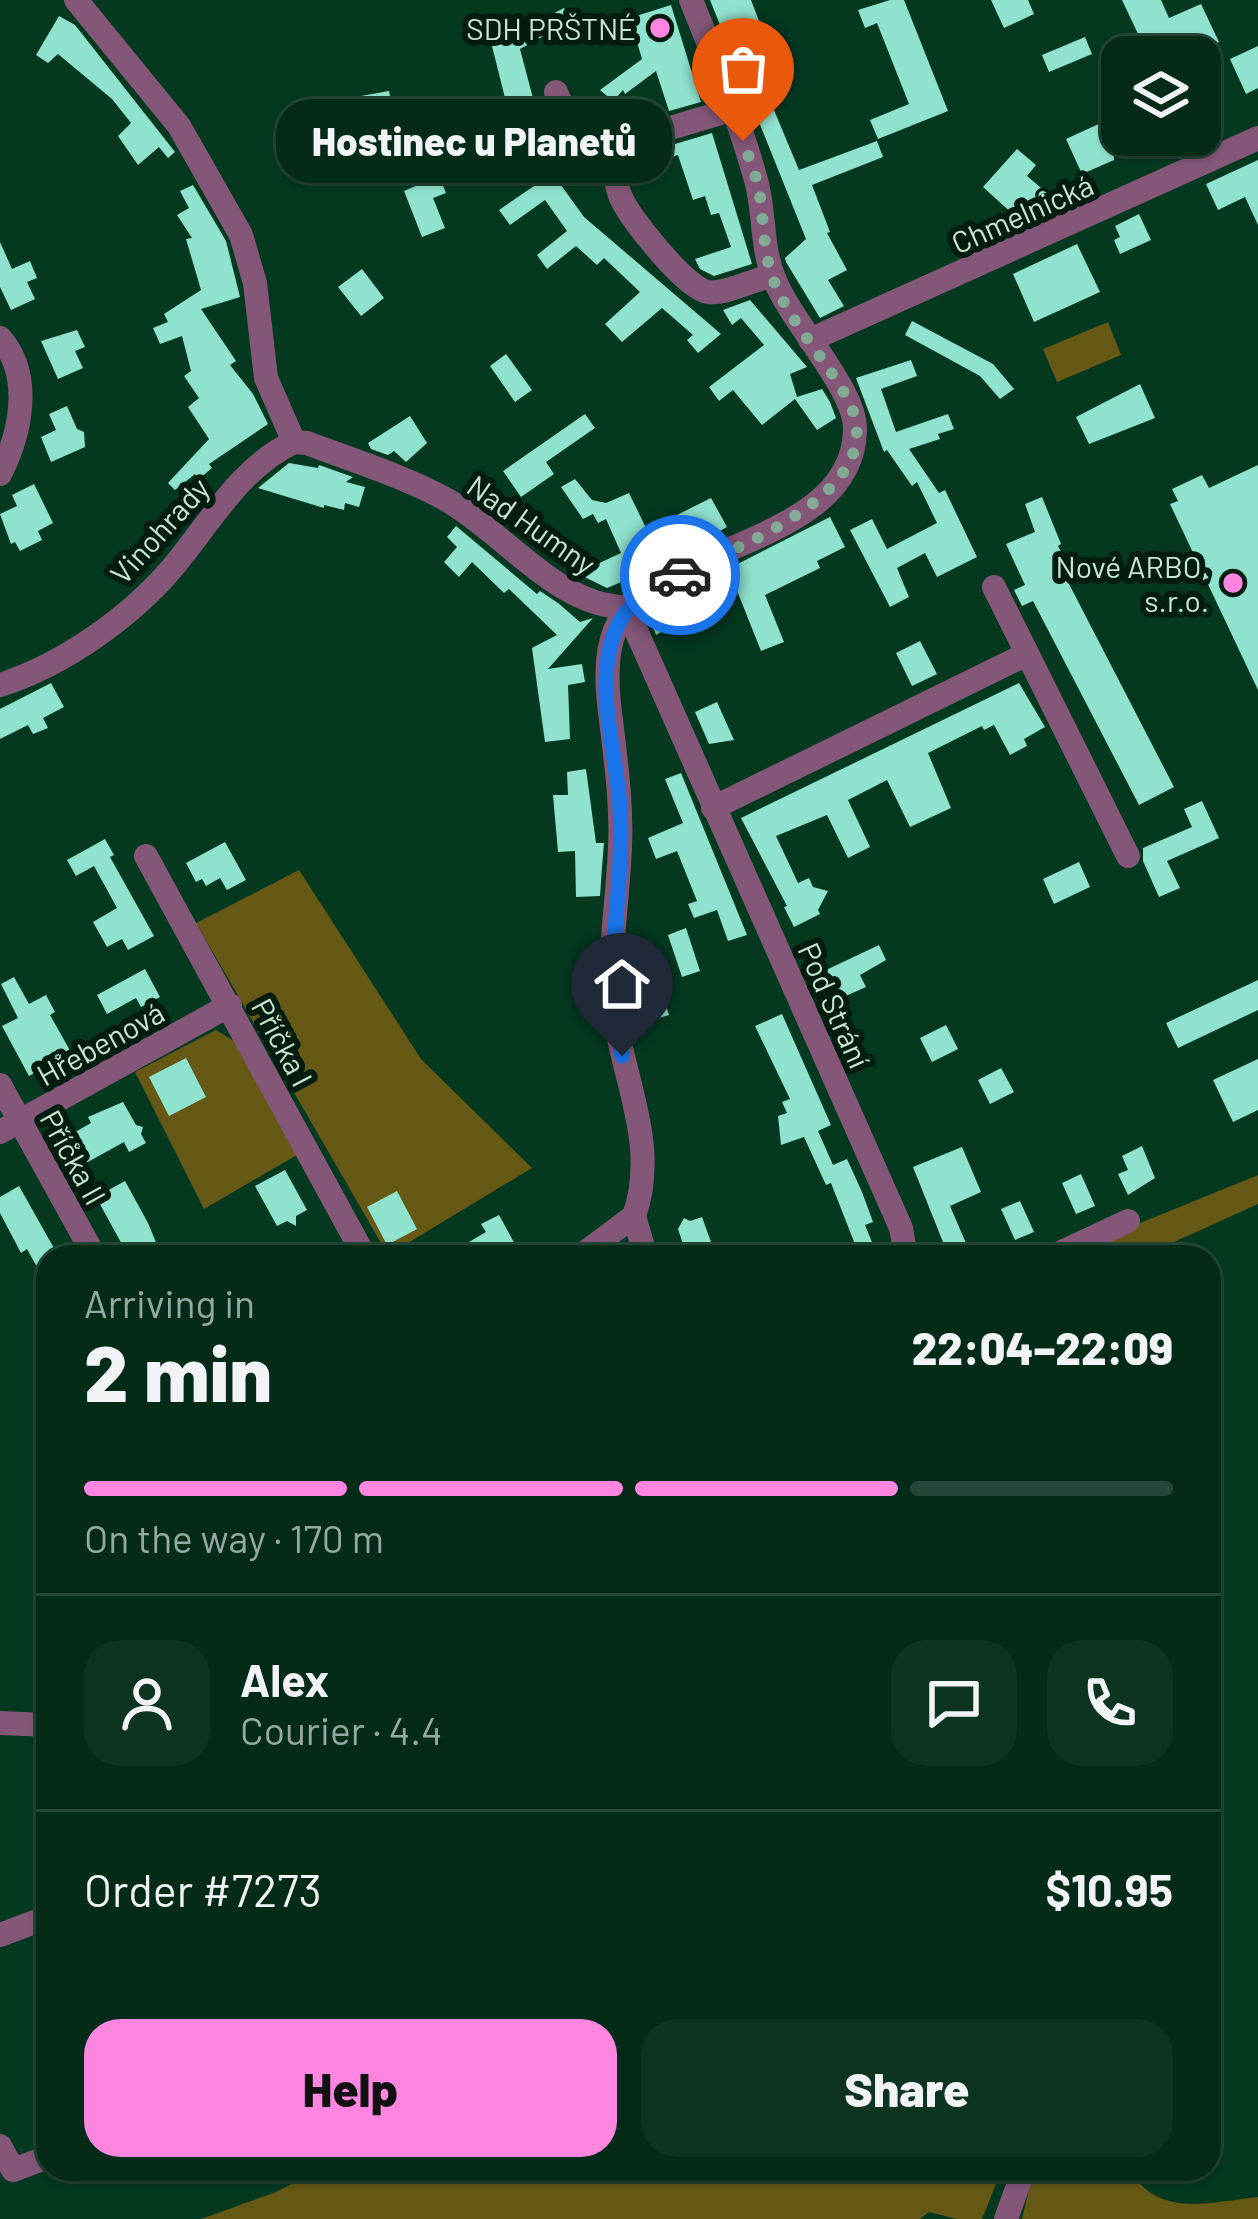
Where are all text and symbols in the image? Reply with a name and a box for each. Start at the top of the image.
place label: SDH PRŠTNÉ [466,10,636,46]
marker: SDH PRŠTNÉ [647,15,673,41]
pin [692,18,794,141]
icon: bag [710,36,776,102]
map controls [1101,36,1221,156]
button: layers [1101,36,1221,156]
callout: Hostinec u Planetů [275,99,671,183]
text: Hostinec u Planetů [312,117,636,164]
street label: Chmelnická [946,166,1098,260]
street label: Nad Humny [461,467,603,581]
street label: Vinohrady [102,469,216,590]
courier [620,515,740,635]
icon: car [647,542,713,608]
place label: Nové ARBO, s.r.o. [1056,548,1209,618]
marker: Nové ARBO, s.r.o. [1220,570,1246,596]
pin [571,933,673,1056]
street label: Pod Strání [791,937,879,1073]
icon: home [589,951,655,1017]
street label: Příčka I [245,992,321,1092]
street label: Hřebenová [30,993,170,1093]
street label: Příčka II [33,1104,115,1210]
text: Arriving in [84,1279,255,1326]
text: 22:04–22:09 [912,1320,1173,1374]
text: 2 min [84,1324,272,1418]
text: On the way · 170 m [84,1514,384,1561]
button: person [84,1640,210,1766]
button: chat [891,1640,1017,1766]
button: phone [1047,1640,1173,1766]
text: Alex [240,1652,329,1706]
text: Courier · 4.4 [240,1706,443,1753]
text: Order #7273 [84,1862,322,1916]
text: $10.95 [1045,1862,1173,1916]
button: Help [84,2019,617,2157]
button: Share [641,2019,1173,2157]

